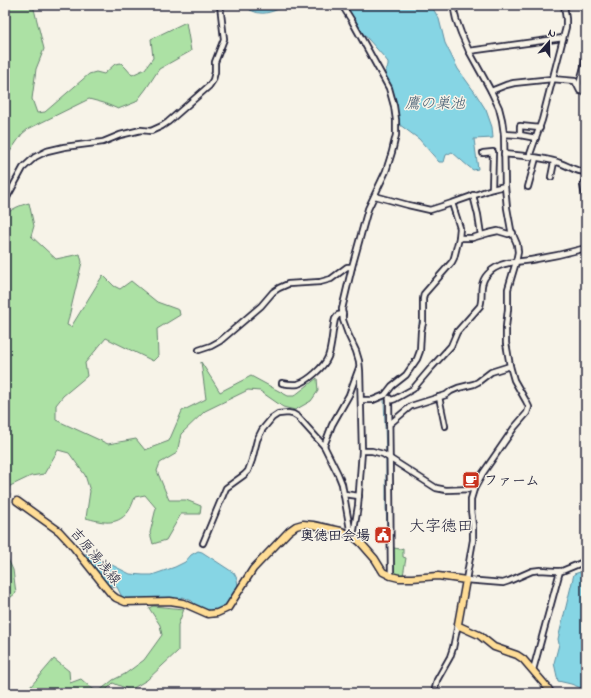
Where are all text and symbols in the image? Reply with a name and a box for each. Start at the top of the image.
north arrow [529,22,569,62]
text: N [546,25,558,42]
water label: 鷹の巣池 [405,93,466,115]
cafe icon: ファーム [461,470,481,490]
place label: ファーム [484,471,539,492]
district label: 大字徳田 [409,515,473,539]
street label: 吉原湯浅線 [64,523,125,591]
public building icon: 奥徳田会場 [373,525,393,545]
place label: 奥徳田会場 [300,526,370,547]

